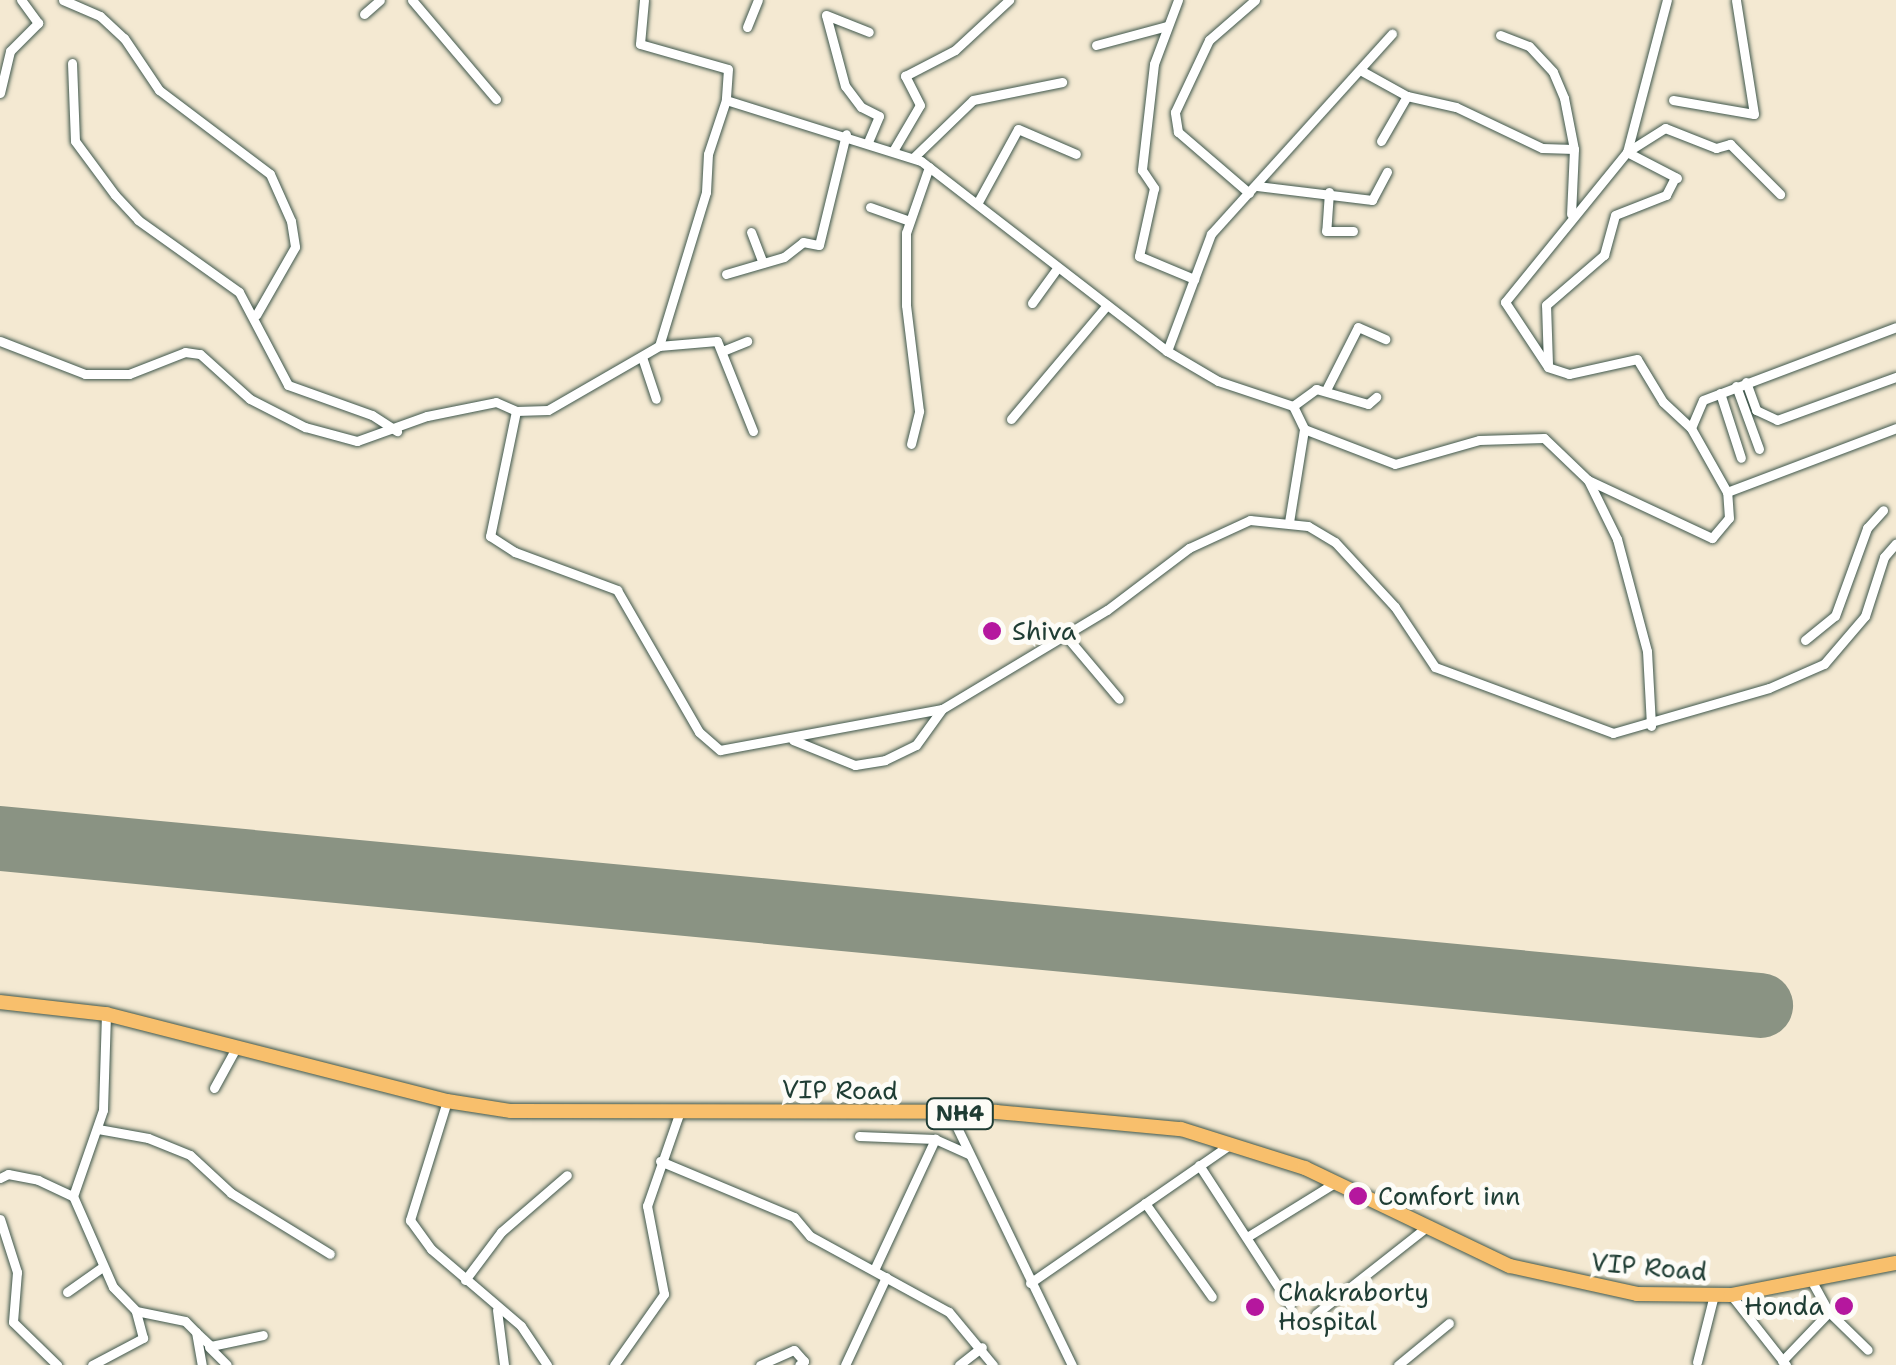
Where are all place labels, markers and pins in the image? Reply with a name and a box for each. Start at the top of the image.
place label: Shiva [1012,616,1076,646]
marker: Shiva [981,620,1003,642]
place label: Comfort inn [1378,1181,1520,1211]
marker: Comfort inn [1347,1185,1369,1207]
place label: Chakraborty Hospital [1278,1278,1429,1337]
place label: Honda [1744,1291,1824,1321]
marker: Chakraborty Hospital [1242,1294,1268,1320]
marker: Honda [1833,1295,1855,1317]

